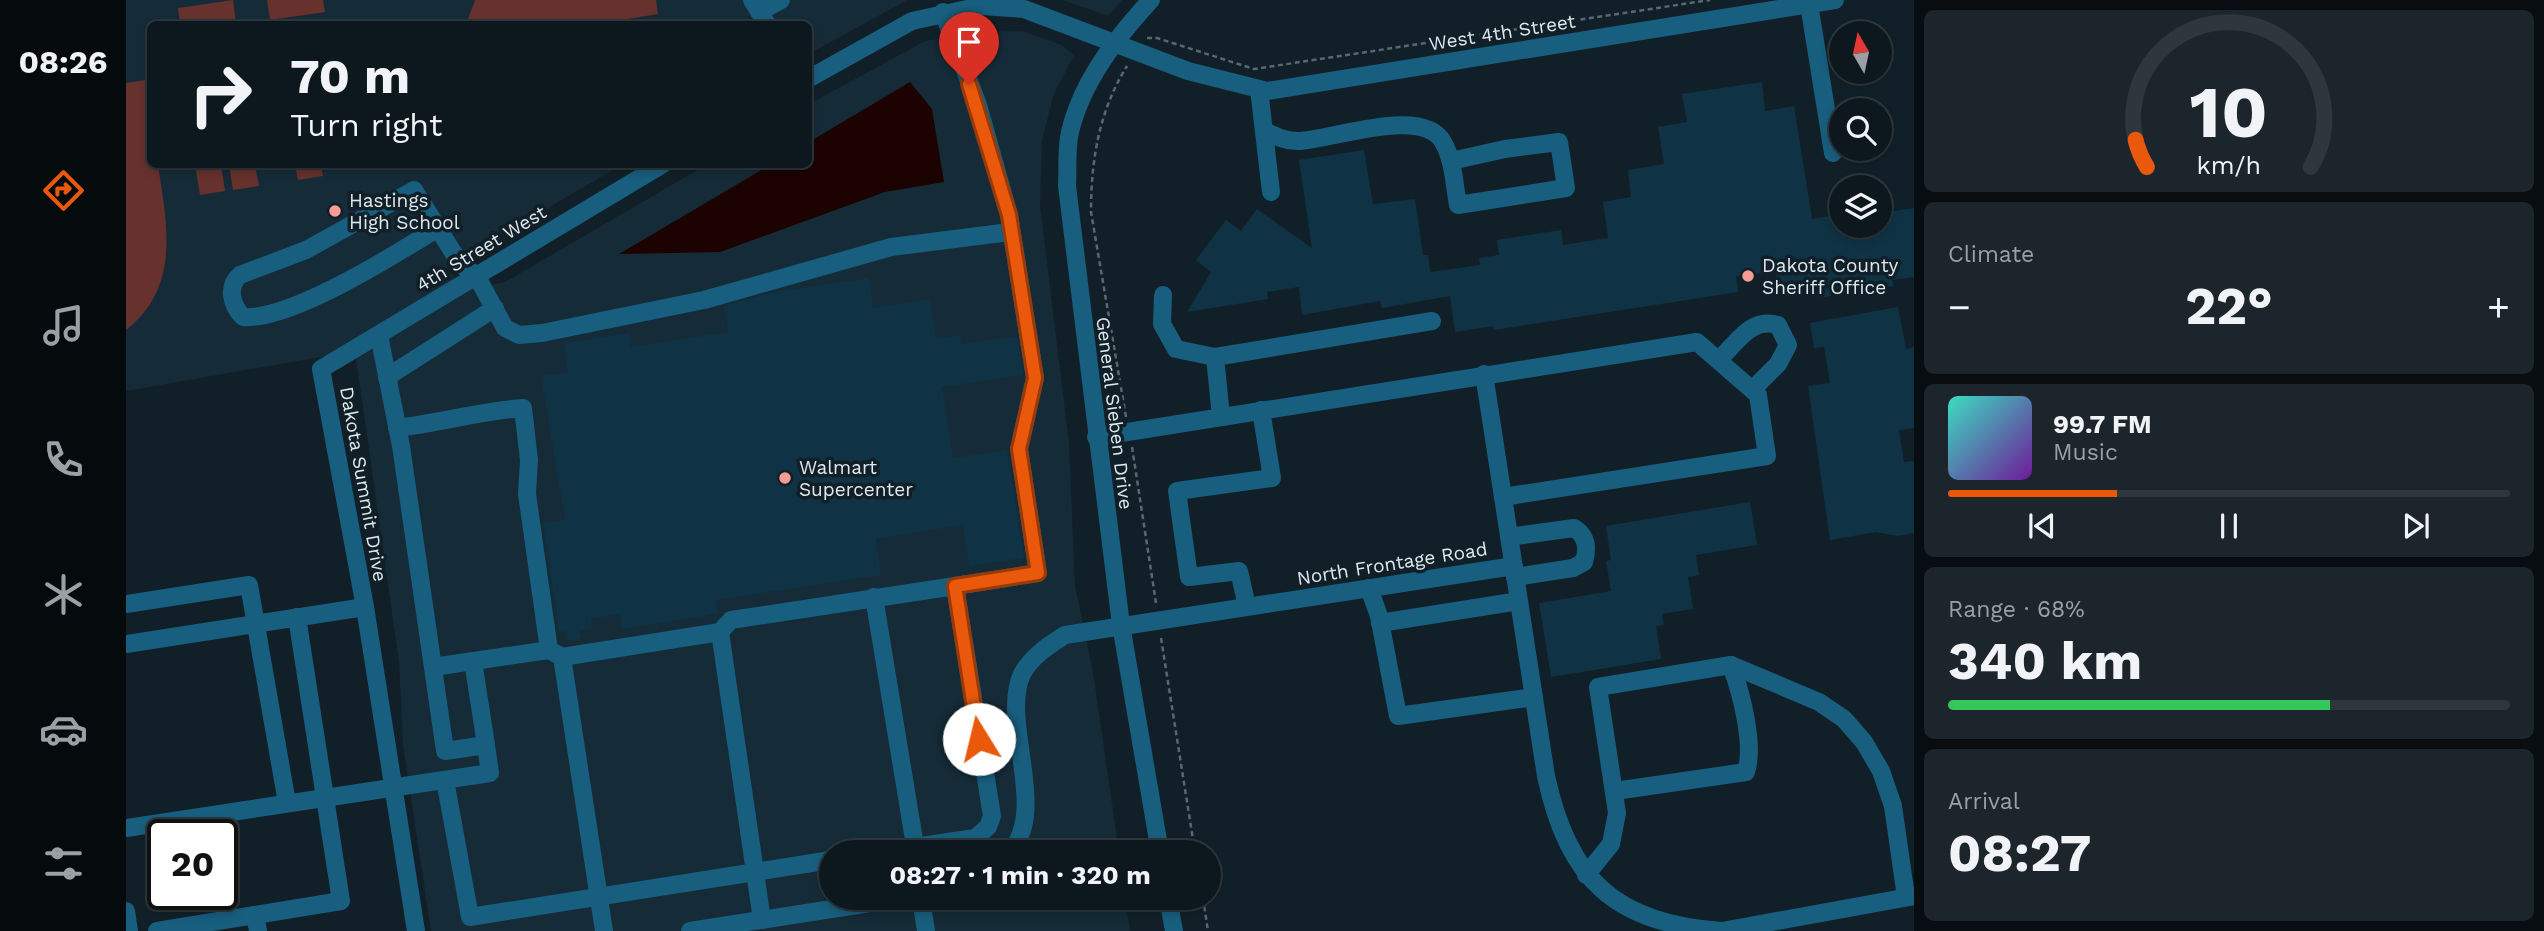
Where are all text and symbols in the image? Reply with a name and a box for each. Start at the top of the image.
street label: West 4th Street [1427,10,1577,55]
pin [939,12.0,999,84]
north arrow [1829,21,1892,84]
map controls [1829,21,1892,238]
icon: arrive [950,23,988,61]
text: 08:26 [18,43,108,81]
text: 70 m [290,47,410,105]
icon: right [175,49,266,140]
text: 10 [2190,69,2268,155]
button: search [1829,98,1892,161]
text: Turn right [290,106,442,144]
text: km/h [2197,151,2261,180]
icon: directions [39,166,88,215]
button: layers [1829,175,1892,238]
place label: Hastings High School [349,189,460,234]
street label: 4th Street West [412,201,550,296]
marker: Hastings High School [327,203,343,219]
text: Climate [1948,241,2034,268]
place label: Dakota County Sheriff Office [1762,254,1899,299]
marker: Dakota County Sheriff Office [1740,268,1756,284]
text: 22° [2185,276,2273,337]
text: − [1948,285,1971,329]
text: + [2487,285,2510,329]
icon: music [39,301,88,350]
street label: General Sieben Drive [1091,315,1138,511]
street label: Dakota Summit Drive [335,385,392,583]
text: 99.7 FM [2053,409,2152,439]
icon: phone [39,435,88,484]
text: Music [2053,439,2118,466]
place label: Walmart Supercenter [799,456,913,501]
marker: Walmart Supercenter [777,470,793,486]
icon: previous [2023,507,2061,545]
icon: pause [2210,507,2248,545]
icon: next [2397,507,2435,545]
street label: North Frontage Road [1295,537,1489,590]
icon: climate [39,570,88,619]
text: Range · 68% [1948,596,2085,623]
text: 340 km [1948,631,2142,692]
position arrow [942,702,1016,776]
icon: car [39,705,88,754]
text: Arrival [1948,788,2020,815]
speed limit sign: 20 [147,819,238,910]
text: 08:27 [1948,823,2091,884]
icon: filters [39,839,88,888]
text: 08:27 · 1 min · 320 m [889,860,1151,890]

